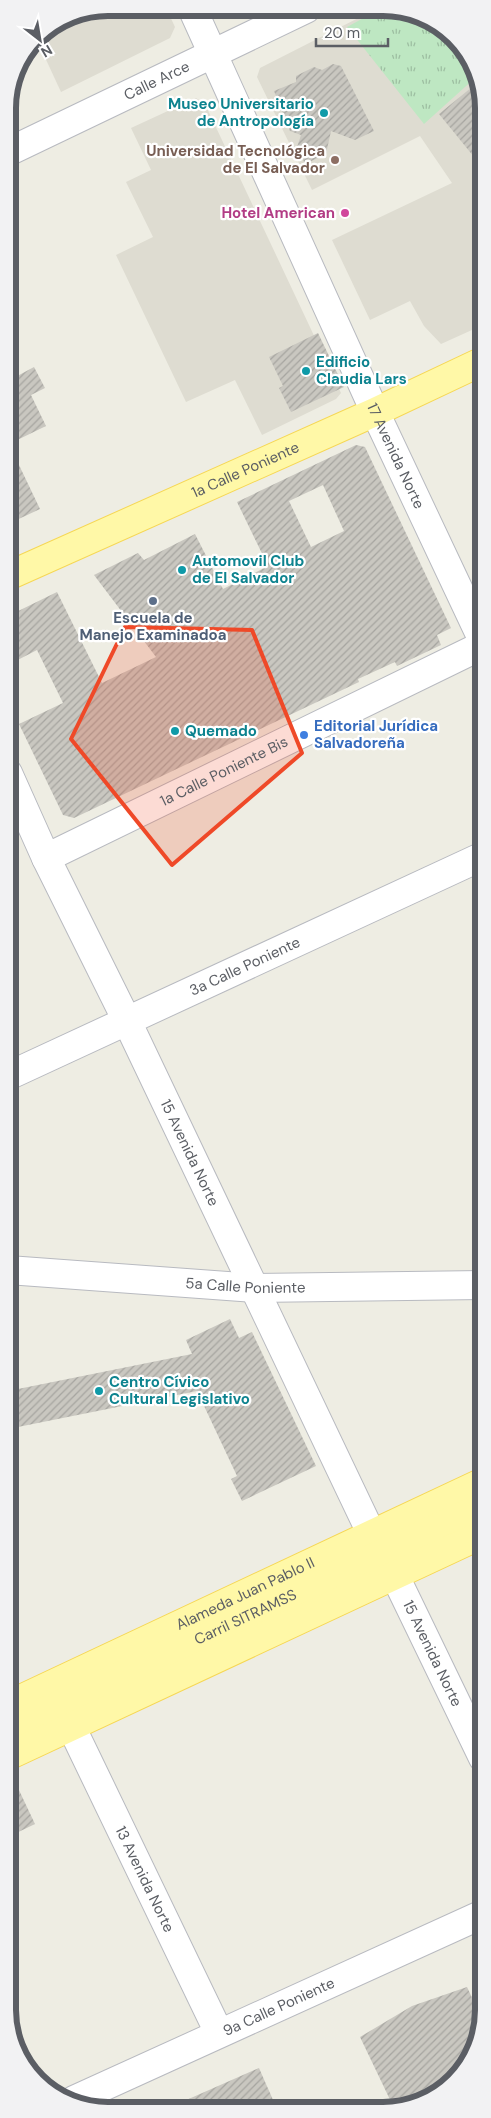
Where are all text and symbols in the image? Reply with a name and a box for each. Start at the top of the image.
north arrow [15,15,65,65]
scale bar [316,15,388,47]
text: 20 m [324,23,360,43]
text: N [38,41,56,61]
street label: Calle Arce [121,56,193,105]
place label: Museo Universitario de Antropología [168,94,314,131]
marker: Museo Universitario de Antropología [318,107,330,119]
place label: Universidad Tecnológica de El Salvador [146,141,325,178]
marker: Universidad Tecnológica de El Salvador [329,154,341,166]
place label: Hotel American [221,203,335,223]
marker: Hotel American [339,207,351,219]
place label: Edificio Claudia Lars [316,352,407,389]
marker: Edificio Claudia Lars [300,365,312,377]
street label: 17 Avenida Norte [362,400,429,512]
street label: 1a Calle Poniente [188,437,302,503]
place label: Automovil Club de El Salvador [192,551,305,588]
marker: Automovil Club de El Salvador [176,564,188,576]
marker: Escuela de Manejo Examinadoa [147,595,159,607]
place label: Escuela de Manejo Examinadoa [79,608,227,645]
place label: Editorial Jurídica Salvadoreña [314,716,438,753]
place label: Quemado [185,721,257,741]
marker: Quemado [169,725,181,737]
marker: Editorial Jurídica Salvadoreña [298,729,310,741]
street label: 1a Calle Poniente Bis [157,732,291,811]
street label: 3a Calle Poniente [186,932,303,1001]
street label: 15 Avenida Norte [156,1096,224,1209]
street label: 5a Calle Poniente [185,1273,306,1298]
place label: Centro Cívico Cultural Legislativo [109,1372,250,1409]
marker: Centro Cívico Cultural Legislativo [93,1385,105,1397]
street label: Alameda Juan Pablo II [173,1552,318,1635]
street label: Carril SITRAMSS [191,1584,300,1650]
street label: 15 Avenida Norte [398,1597,467,1710]
street label: 13 Avenida Norte [111,1823,179,1936]
street label: 9a Calle Poniente [220,1973,338,2041]

